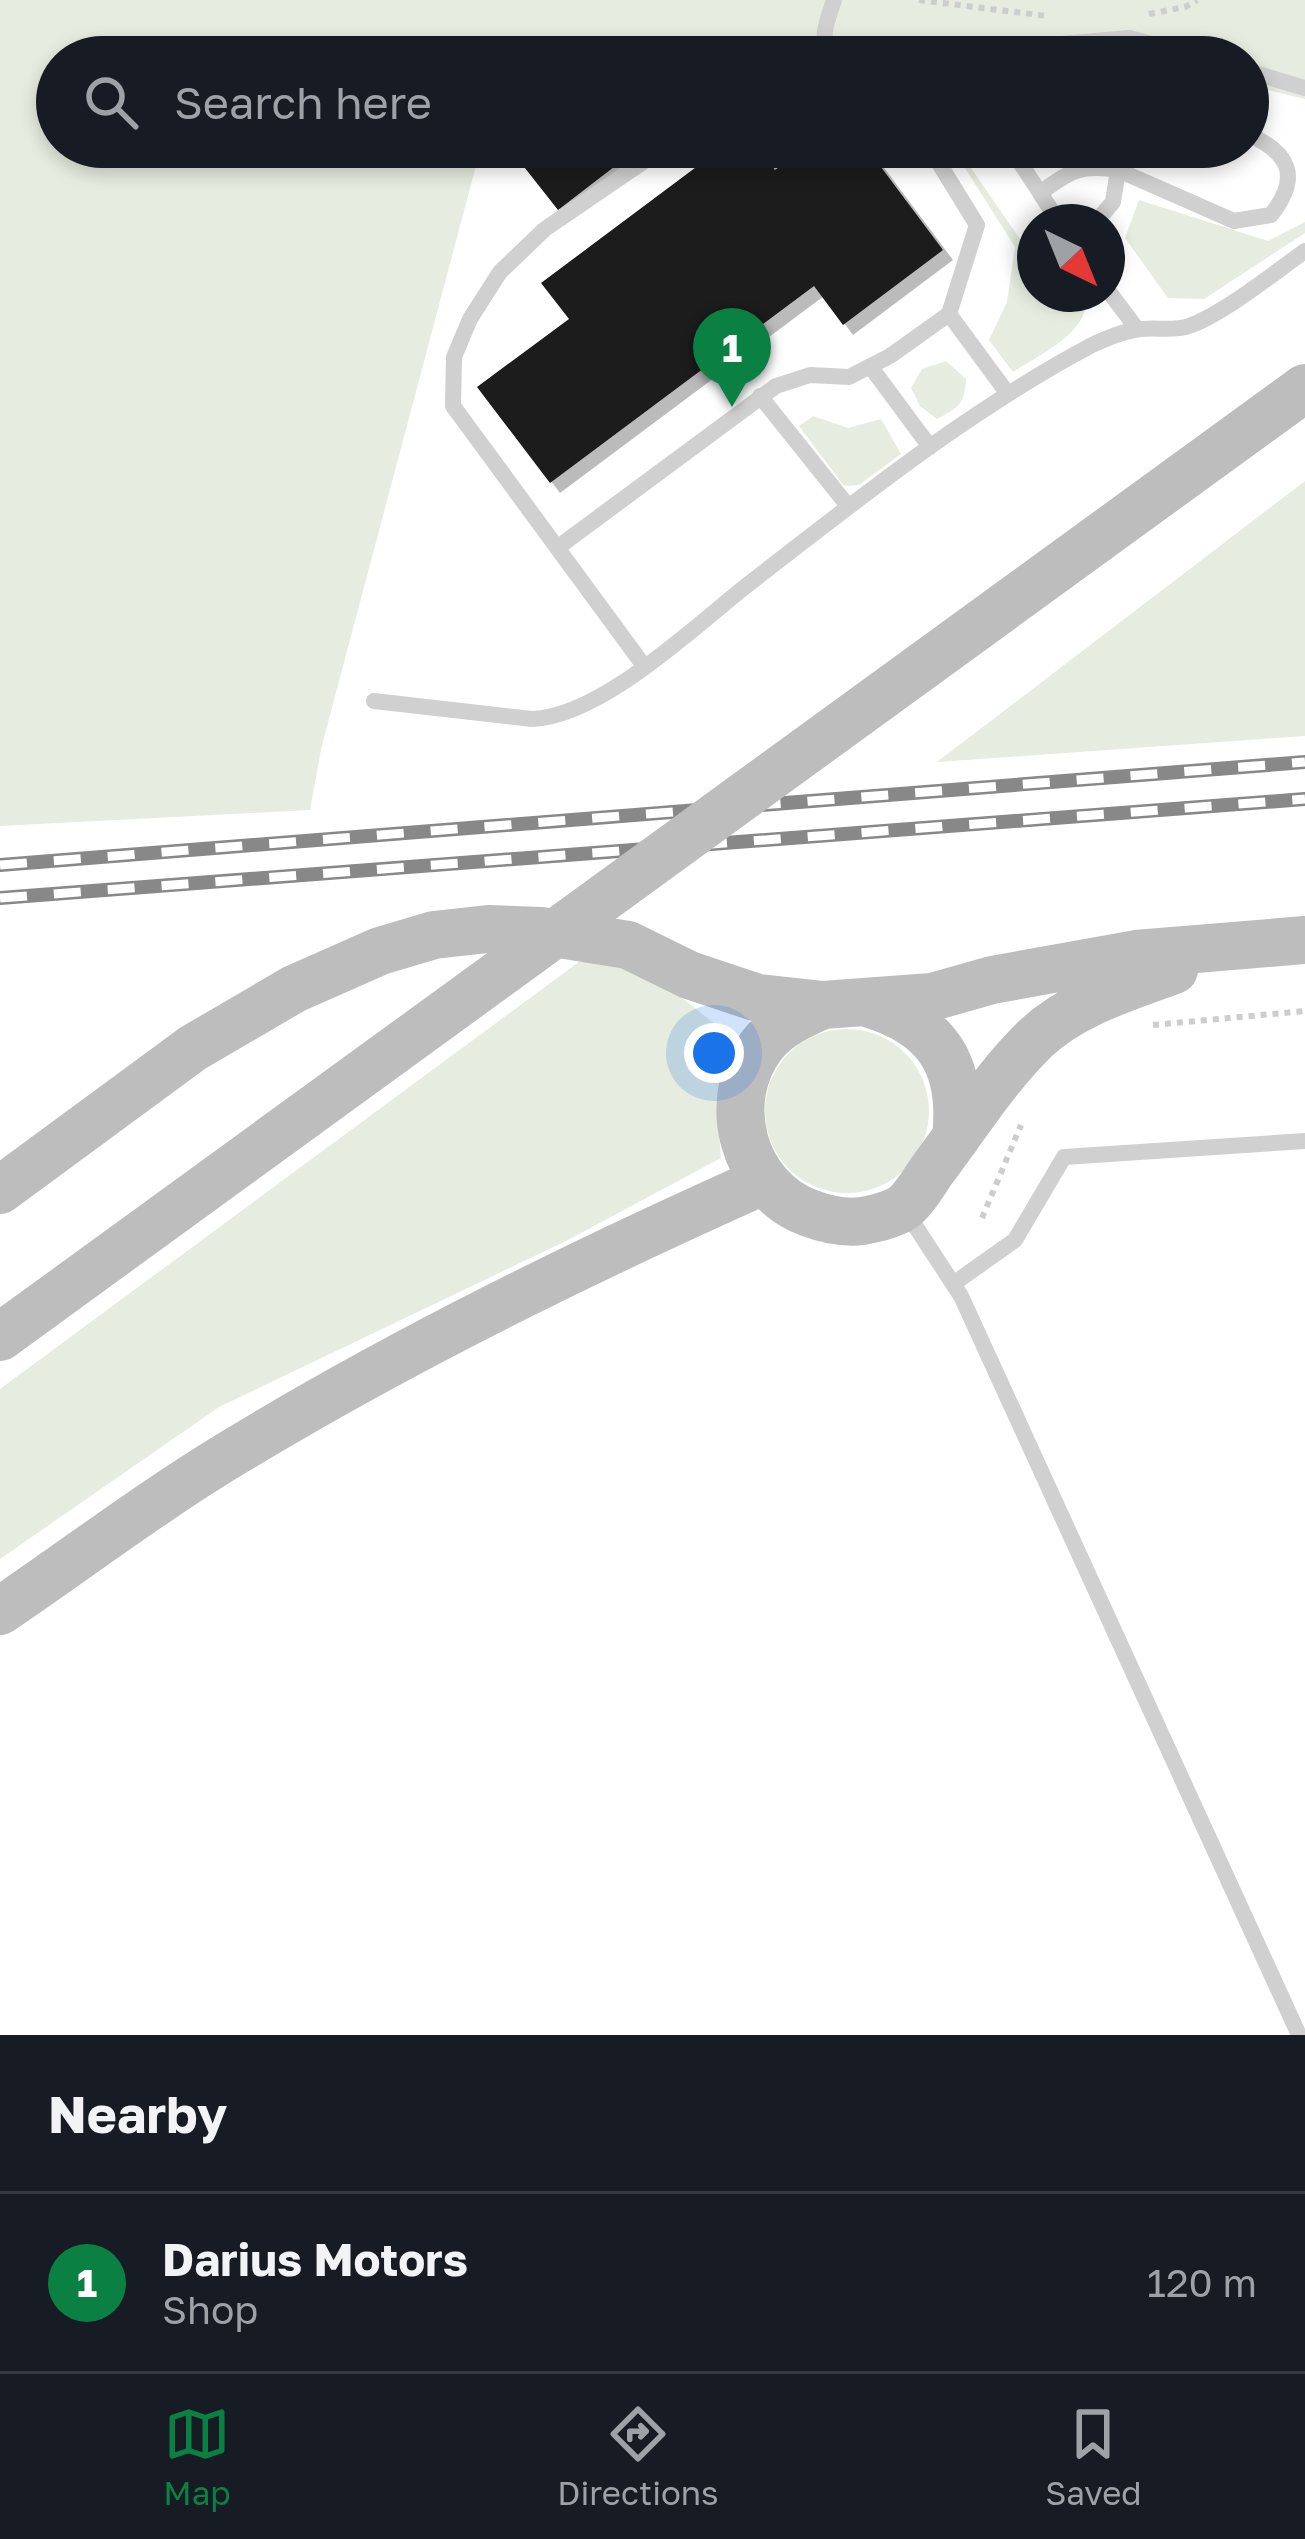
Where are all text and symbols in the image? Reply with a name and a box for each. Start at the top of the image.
search box [36,36,1269,168]
icon: search [78,69,144,135]
text: Search here [174,75,432,129]
north arrow [1017,204,1125,312]
pin: 1 [693,308,771,407]
your location [684,1023,744,1083]
text: Nearby [48,2083,227,2144]
text: Darius Motors [162,2232,468,2286]
text: 1 [77,2259,97,2306]
text: 120 m [1147,2259,1257,2306]
text: Shop [162,2286,258,2333]
tab: Map [163,2401,231,2512]
tab: Directions [557,2401,719,2512]
tab: Saved [1045,2401,1142,2512]

